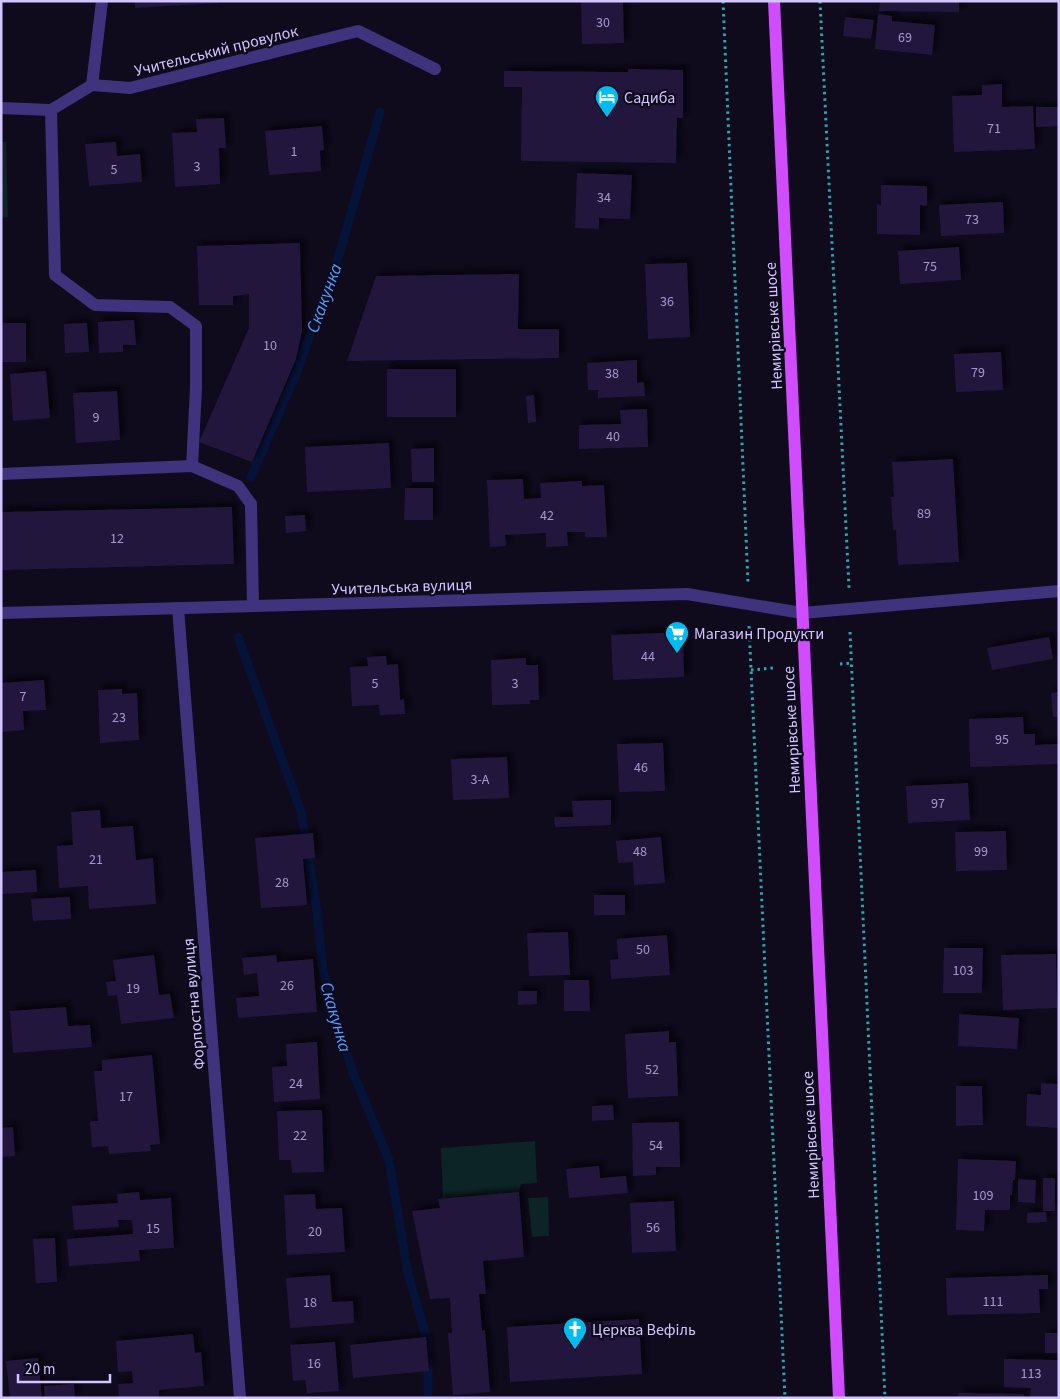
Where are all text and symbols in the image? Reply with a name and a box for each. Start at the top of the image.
house number: 30 [596,13,610,33]
street label: Учительський провулок [132,20,300,82]
house number: 69 [898,28,912,48]
hotel icon: Садиба [594,84,620,118]
place label: Садиба [624,87,675,109]
house number: 71 [987,119,1001,139]
house number: 1 [291,142,298,162]
house number: 3 [194,157,201,177]
house number: 5 [111,160,118,180]
house number: 34 [597,188,611,208]
house number: 73 [965,210,979,230]
house number: 75 [923,257,937,277]
water label: Скакунка [300,260,349,336]
street label: Немирівське шосе [760,261,788,390]
house number: 36 [660,292,674,312]
house number: 10 [263,336,277,356]
house number: 79 [971,363,985,383]
house number: 38 [605,364,619,384]
house number: 9 [93,408,100,428]
house number: 40 [606,427,620,447]
house number: 89 [917,504,931,524]
house number: 42 [540,506,554,526]
house number: 12 [110,529,124,549]
street label: Учительська вулиця [331,574,473,600]
supermarket icon: Магазин Продукти [664,620,690,654]
place label: Магазин Продукти [694,623,824,645]
house number: 44 [641,647,655,667]
street label: Немирівське шосе [778,665,806,794]
house number: 5 [372,674,379,694]
house number: 3 [512,674,519,694]
house number: 7 [20,687,27,707]
house number: 23 [112,708,126,728]
house number: 95 [995,730,1009,750]
house number: 46 [634,758,648,778]
house number: 3-А [471,770,490,790]
house number: 97 [931,794,945,814]
house number: 48 [633,842,647,862]
house number: 99 [974,842,988,862]
house number: 21 [89,850,103,870]
house number: 28 [275,873,289,893]
street label: Форпостна вулиця [177,937,211,1070]
house number: 50 [636,940,650,960]
house number: 103 [953,961,973,981]
house number: 26 [280,976,294,996]
house number: 19 [126,979,140,999]
water label: Скакунка [314,979,358,1056]
house number: 52 [645,1060,659,1080]
street label: Немирівське шосе [797,1070,825,1199]
house number: 24 [289,1074,303,1094]
house number: 17 [119,1087,133,1107]
house number: 22 [293,1126,307,1146]
house number: 54 [649,1136,663,1156]
house number: 109 [973,1186,993,1206]
house number: 56 [646,1218,660,1238]
house number: 15 [146,1219,160,1239]
house number: 20 [308,1222,322,1242]
house number: 111 [983,1292,1003,1312]
house number: 18 [303,1293,317,1313]
church icon: Церква Вефіль [562,1316,588,1350]
place label: Церква Вефіль [592,1319,696,1341]
scale bar [18,1352,110,1384]
house number: 16 [307,1354,321,1374]
text: 20 m [25,1359,55,1380]
house number: 113 [1021,1364,1041,1384]

